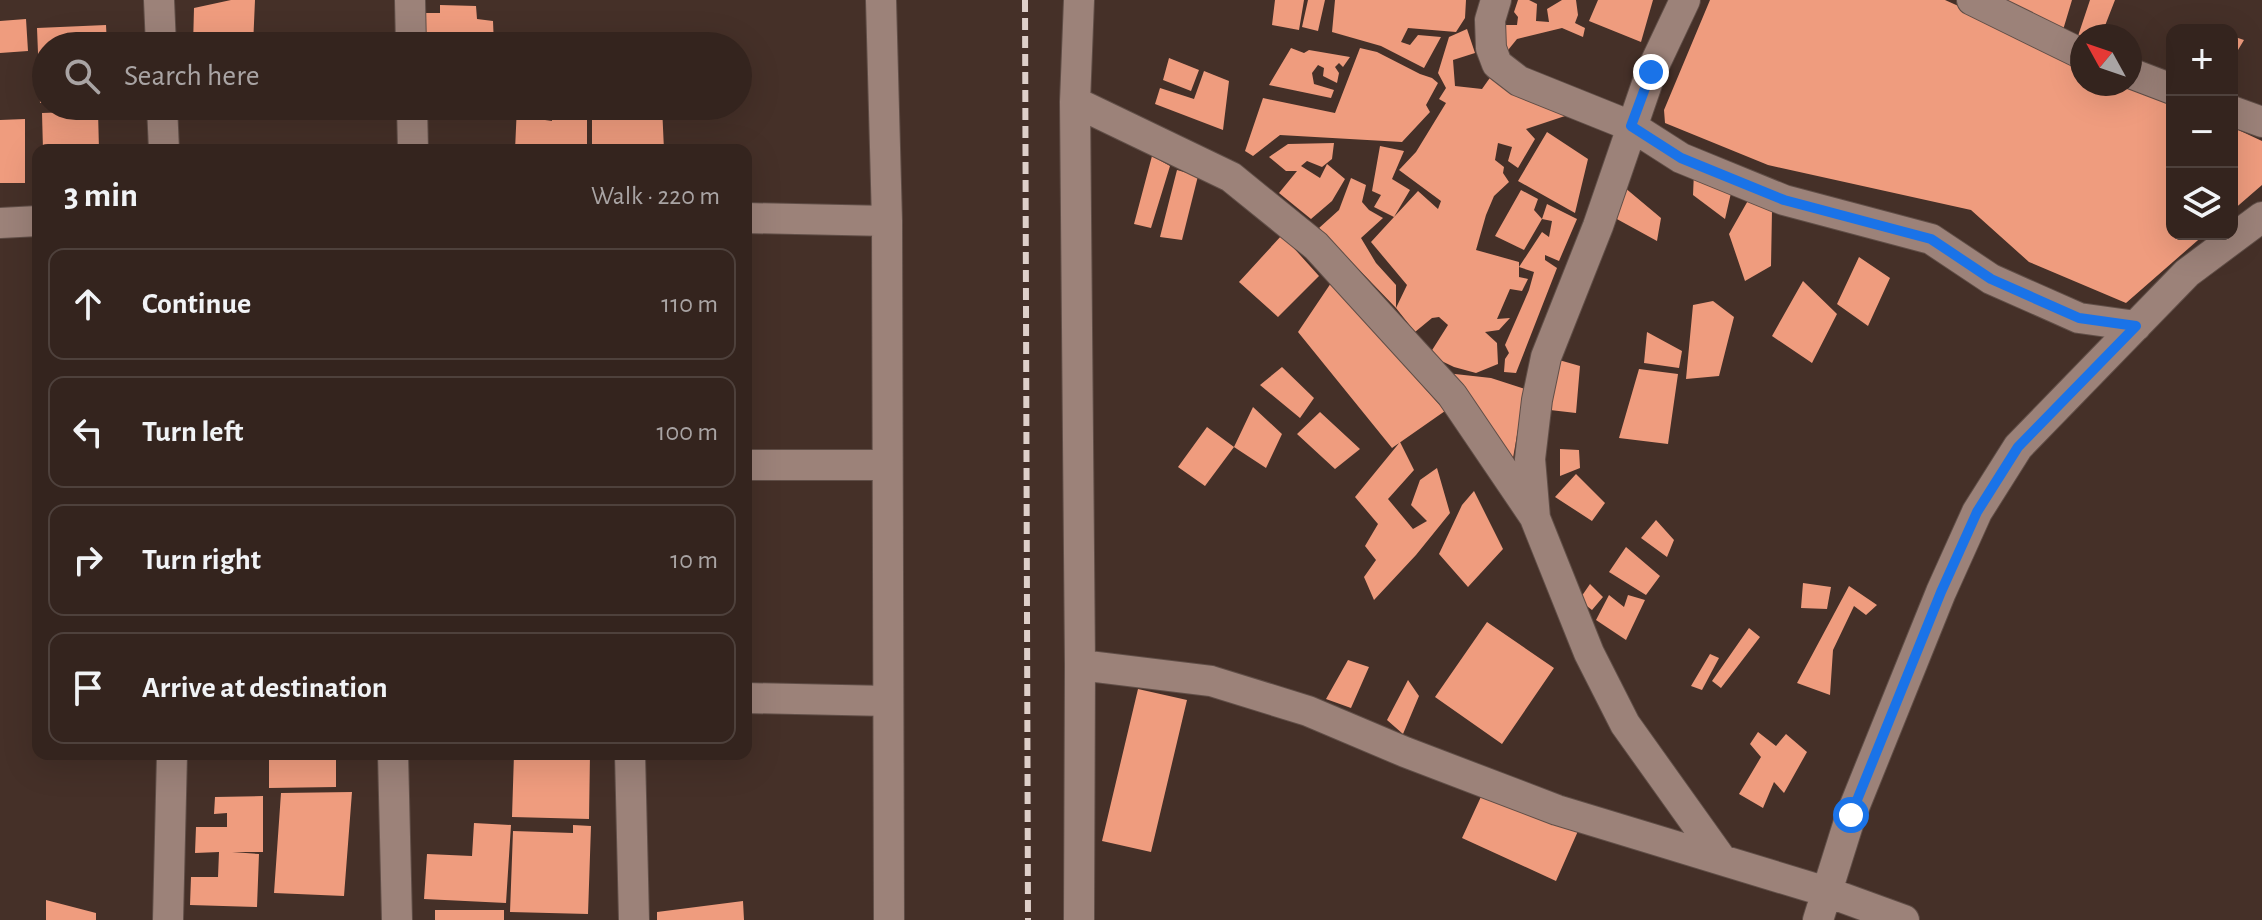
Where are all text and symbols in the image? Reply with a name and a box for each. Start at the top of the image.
north arrow [2070,24,2142,96]
map controls [2166,24,2238,240]
button: + [2166,24,2238,96]
search box [32,32,752,120]
icon: search [60,54,104,98]
route end [1633,54,1669,90]
text: Search here [124,61,260,91]
button: − [2166,96,2238,168]
button: layers [2166,168,2238,240]
text: 3 min [64,179,138,213]
text: Walk · 220 m [591,183,720,209]
icon: ahead [66,282,110,326]
text: Continue [142,289,251,319]
text: 110 m [661,291,718,317]
icon: left [66,410,110,454]
text: Turn left [142,417,243,447]
text: 100 m [657,419,718,445]
icon: right [66,538,110,582]
text: Turn right [142,545,261,575]
text: 10 m [670,547,718,573]
icon: arrive [66,666,110,710]
text: Arrive at destination [142,673,388,703]
route start [1833,797,1869,833]

